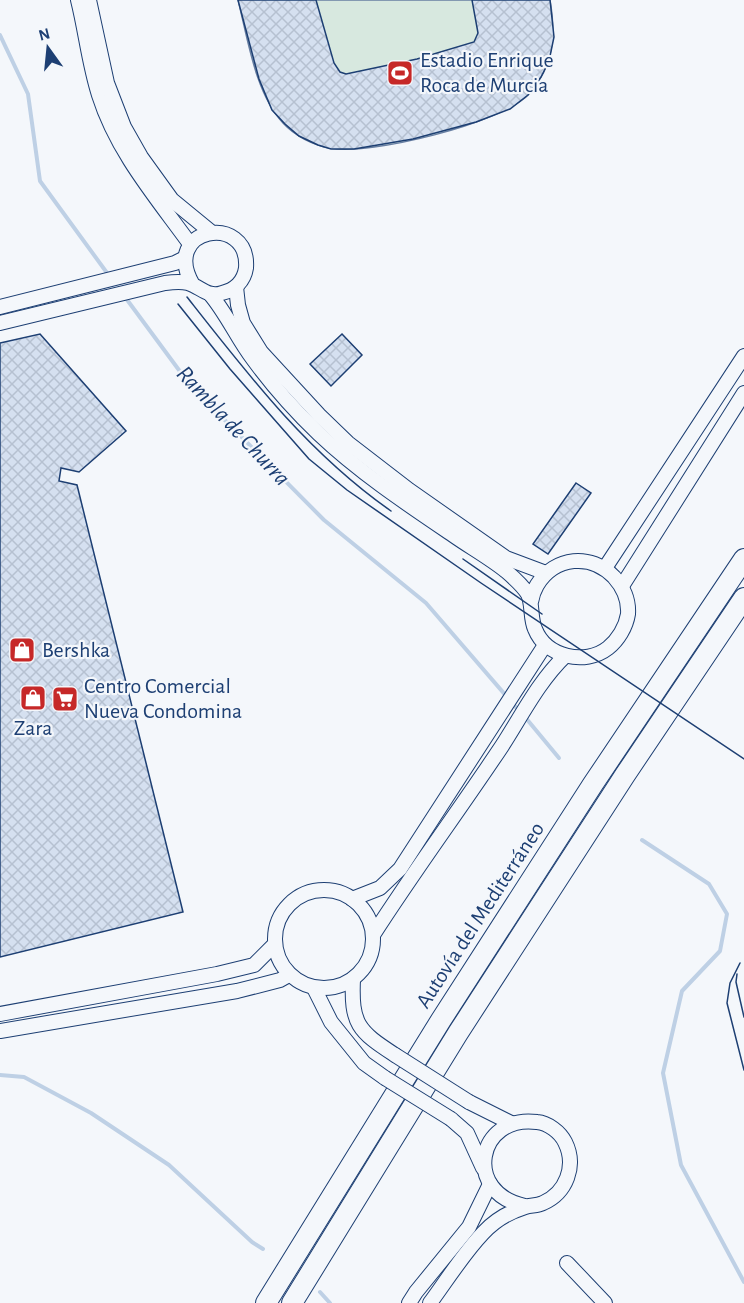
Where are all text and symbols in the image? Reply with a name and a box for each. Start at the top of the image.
north arrow [18,18,78,78]
text: N [37,25,52,44]
place label: Estadio Enrique Roca de Murcia [420,49,554,96]
sports icon: Estadio Enrique Roca de Murcia [385,58,415,88]
water label: Rambla de Churra [172,361,294,491]
shop icon: Bershka [7,635,37,665]
place label: Bershka [42,639,110,661]
place label: Centro Comercial Nueva Condomina [84,675,242,722]
shop icon: Zara [18,683,48,713]
supermarket icon: Centro Comercial Nueva Condomina [50,684,80,714]
place label: Zara [14,717,52,739]
street label: Autovía del Mediterráneo [412,818,548,1012]

